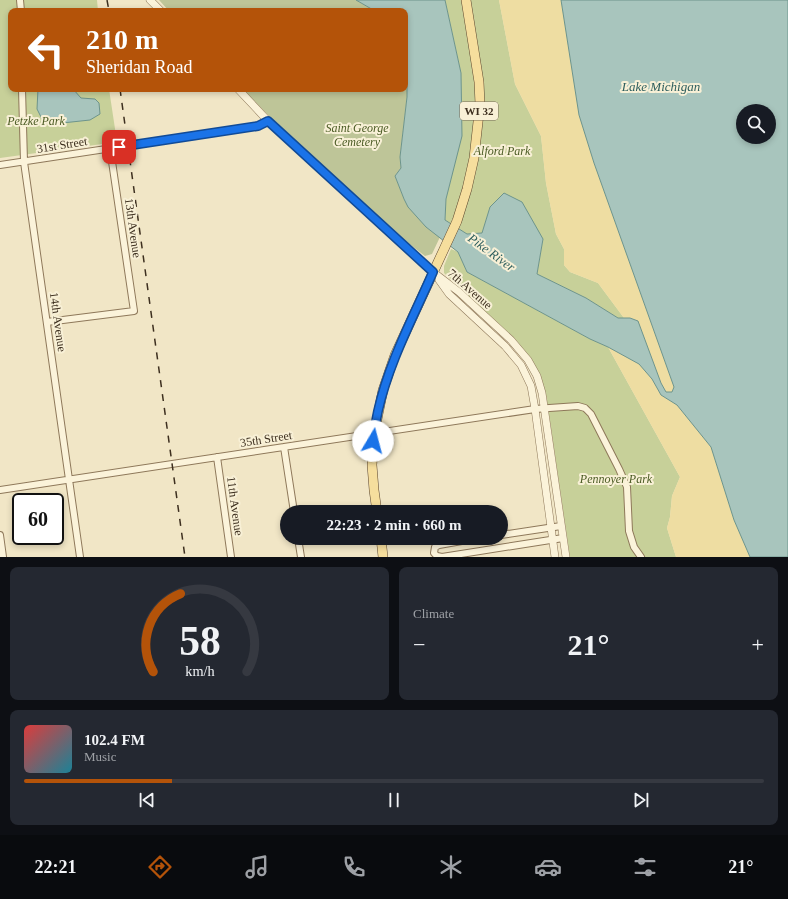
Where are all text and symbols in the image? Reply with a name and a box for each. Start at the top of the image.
icon: left [20,24,72,76]
text: 210 m [86,24,158,55]
text: Sheridan Road [86,57,192,77]
water label: Lake Michigan [621,79,700,94]
road number: WI 32 [460,102,498,120]
map controls [736,104,776,144]
button: search [736,104,776,144]
park label: Petzke Park [6,114,65,128]
park label: Saint George Cemetery [325,121,389,149]
pin [102,130,136,164]
street label: 31st Street [36,134,89,156]
icon: arrive [108,136,130,158]
park label: Alford Park [473,144,531,158]
street label: 13th Avenue [122,197,144,259]
water label: Pike River [464,230,519,275]
street label: 7th Avenue [445,266,495,312]
street label: 14th Avenue [47,291,69,353]
position arrow [352,420,394,462]
street label: 35th Street [239,428,294,450]
park label: Pennoyer Park [579,472,653,486]
street label: 11th Avenue [224,475,246,537]
speed limit sign: 60 [12,493,64,545]
text: 22:23 · 2 min · 660 m [327,517,462,533]
text: Climate [413,606,454,621]
text: 58 [179,617,220,663]
text: 21° [568,628,610,661]
text: − [413,632,425,657]
text: + [752,632,764,657]
text: km/h [185,662,214,678]
text: 102.4 FM [84,732,145,748]
text: Music [84,749,117,764]
icon: previous [136,789,158,811]
icon: pause [383,789,405,811]
icon: next [630,789,652,811]
icon: directions [146,853,174,881]
icon: music [243,853,271,881]
icon: phone [340,853,368,881]
icon: climate [437,853,465,881]
icon: car [534,853,562,881]
icon: filters [631,853,659,881]
text: 22:21 [35,857,77,877]
text: 21° [728,857,753,877]

